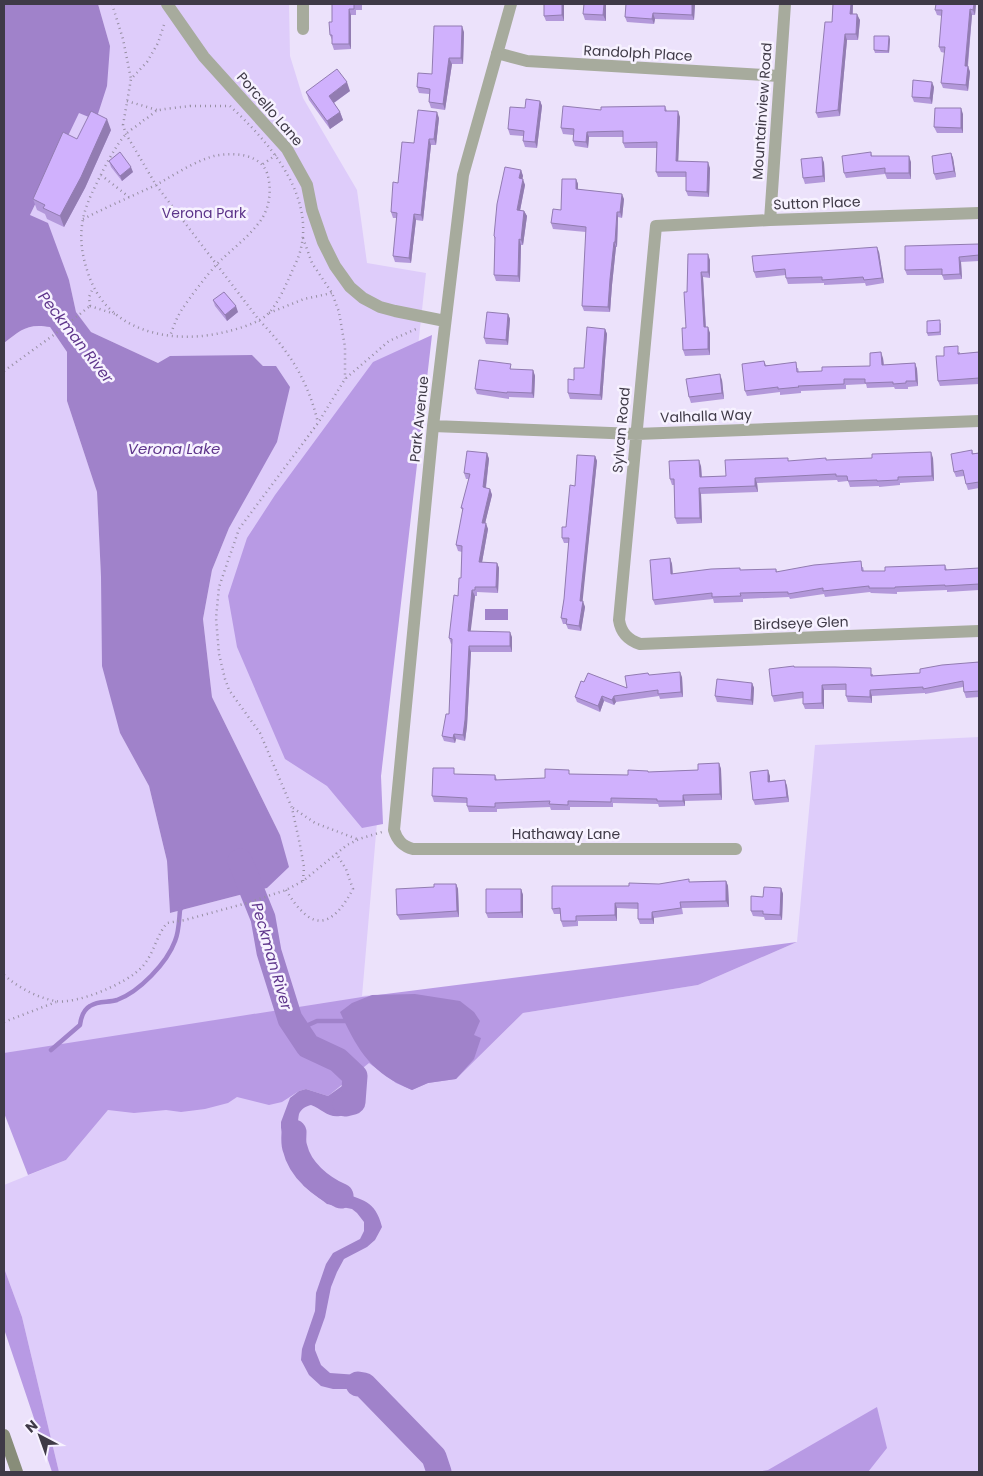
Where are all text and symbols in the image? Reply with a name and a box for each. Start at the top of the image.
street label: Randolph Place [583,40,693,66]
street label: Mountainview Road [747,42,777,180]
street label: Porcello Lane [232,68,308,151]
street label: Sutton Place [773,191,861,215]
park label: Verona Park [162,203,247,223]
water label: Peckman River [34,287,119,387]
street label: Park Avenue [405,375,433,463]
street label: Sylvan Road [607,386,635,474]
street label: Valhalla Way [660,404,752,428]
water label: Verona Lake [128,438,220,459]
street label: Birdseye Glen [753,611,849,635]
street label: Hathaway Lane [512,824,621,844]
water label: Peckman River [247,900,297,1012]
north arrow [15,1411,65,1461]
text: N [21,1415,42,1437]

